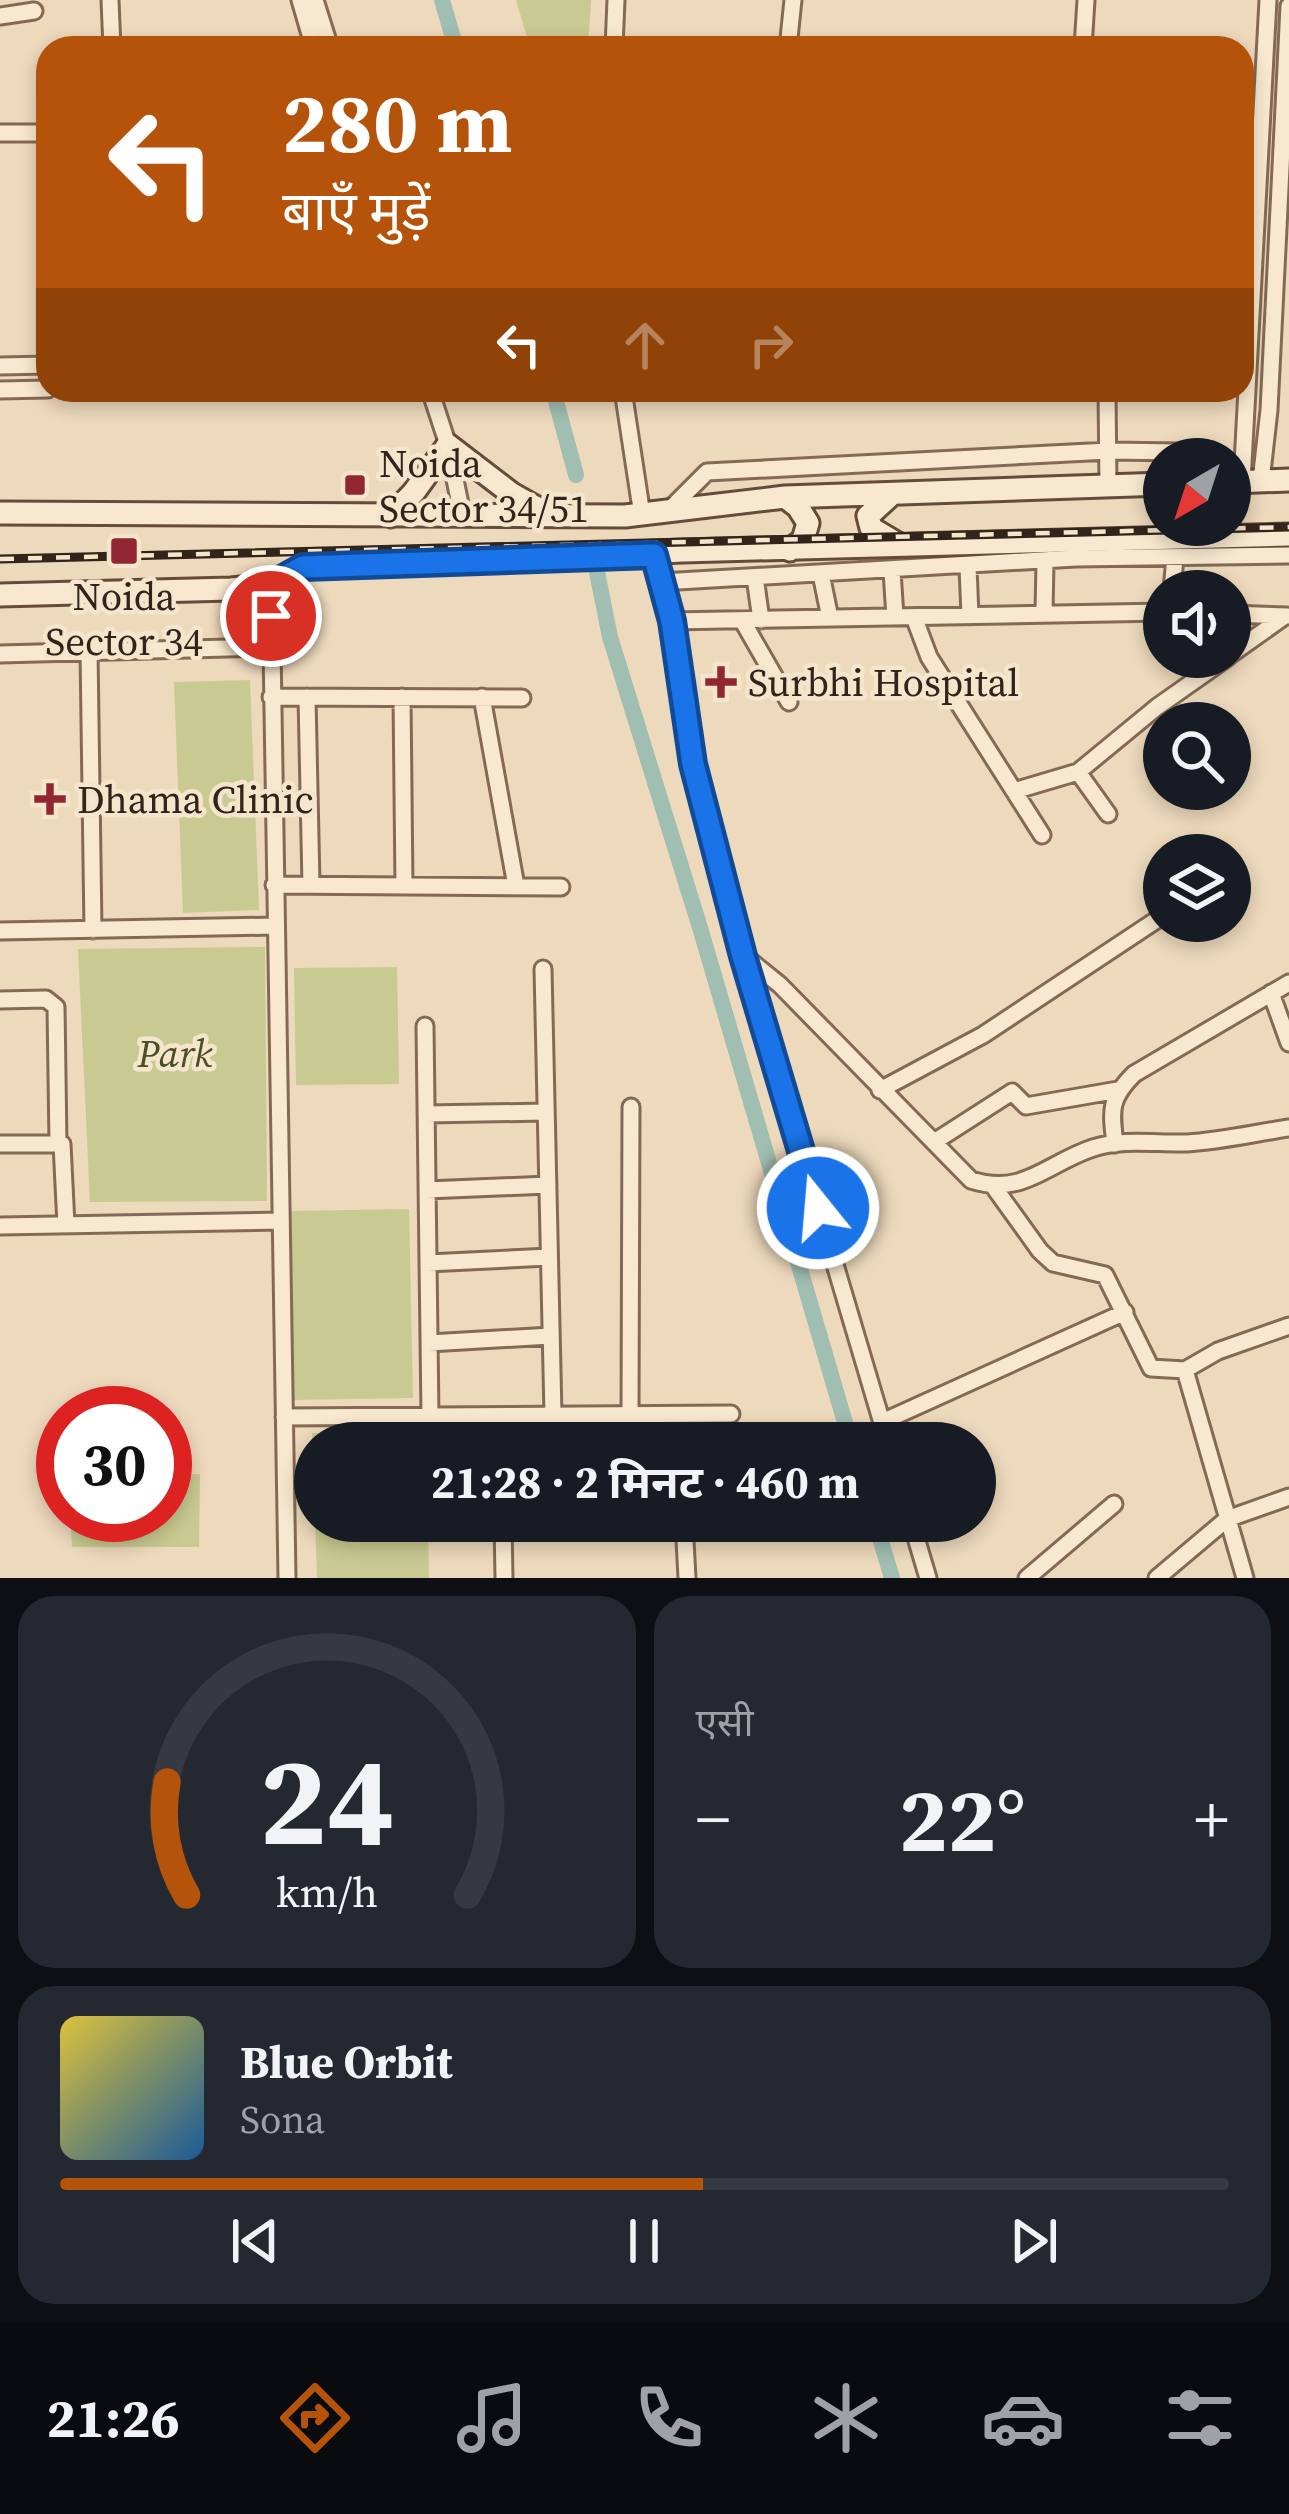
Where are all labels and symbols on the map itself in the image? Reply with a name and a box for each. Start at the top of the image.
place label: Noida Sector 34/51 [379,437,588,535]
north arrow [1143,438,1251,546]
marker: Noida Sector 34/51 [342,472,368,498]
marker: Noida Sector 34 [108,535,140,567]
pin [220,565,322,667]
place label: Noida Sector 34 [45,570,203,668]
place label: Surbhi Hospital [748,656,1019,709]
marker: Surbhi Hospital [705,666,737,698]
place label: Dhama Clinic [77,773,314,826]
marker: Dhama Clinic [34,783,66,815]
park label: Park [137,1027,213,1080]
position arrow [755,1145,881,1271]
speed limit sign: 30 [36,1386,192,1542]

